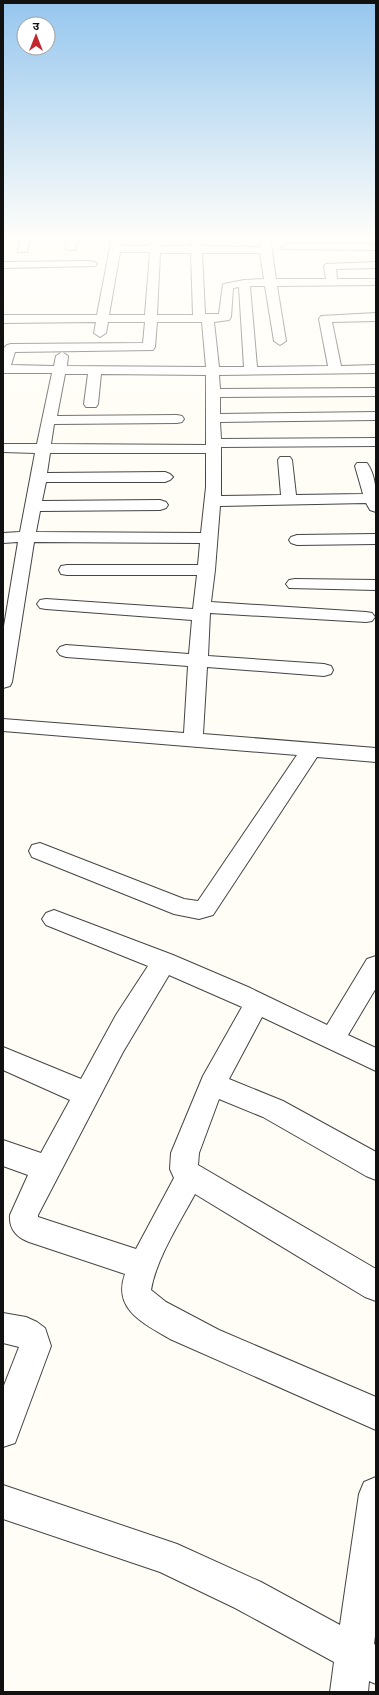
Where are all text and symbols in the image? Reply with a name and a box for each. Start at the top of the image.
north arrow [16,16,56,56]
text: उ [33,19,40,33]

